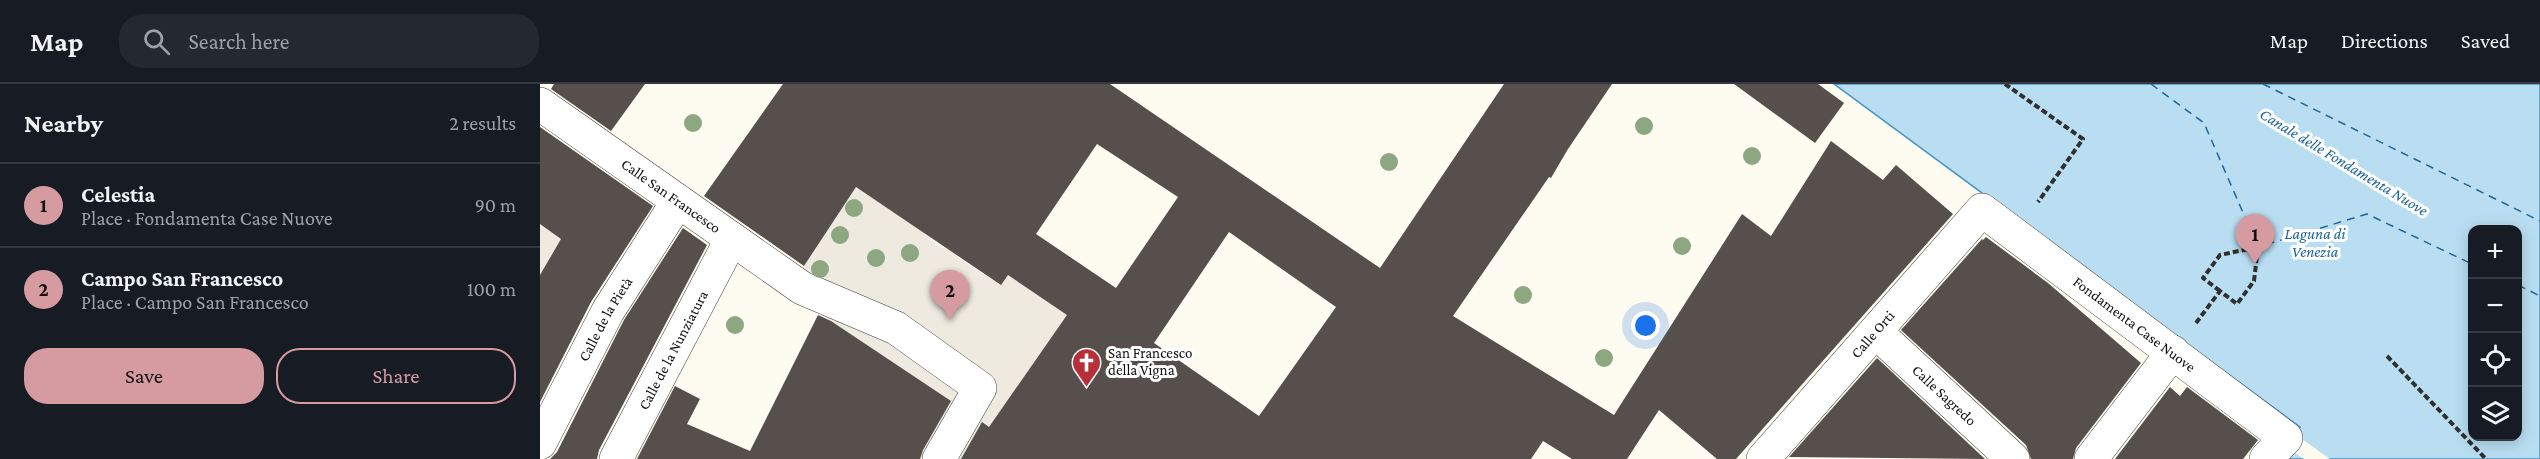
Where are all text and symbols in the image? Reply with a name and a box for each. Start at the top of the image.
search box [119,14,539,68]
icon: search [140,25,173,58]
text: Map [30,26,83,57]
text: Search here [188,29,289,54]
text: Map [2270,29,2308,53]
text: Directions [2341,29,2428,53]
text: Saved [2461,29,2510,53]
water label: Canale delle Fondamenta Nuove [2257,105,2431,219]
text: Nearby [24,109,103,138]
text: 2 results [449,112,516,134]
street label: Calle San Francesco [618,156,724,236]
text: Celestia [81,182,155,207]
text: 1 [40,194,47,216]
text: 90 m [475,194,516,216]
text: Place · Fondamenta Case Nuove [81,207,333,229]
pin: 1 [2236,214,2274,264]
water label: Laguna di Venezia [2284,225,2346,260]
map controls [2468,225,2522,441]
button: + [2468,225,2522,279]
text: Campo San Francesco [81,266,283,291]
pin: 2 [930,270,970,320]
street label: Fondamenta Case Nuove [2070,273,2199,375]
street label: Calle de la Pietà [575,274,635,364]
text: 2 [38,278,49,300]
text: 100 m [467,278,516,300]
button: − [2468,279,2522,333]
street label: Calle de la Nunziatura [635,288,711,412]
text: Place · Campo San Francesco [81,291,309,313]
street label: Calle Orti [1848,307,1898,361]
your location [1631,311,1660,340]
button: locate [2468,333,2522,387]
place label: San Francesco della Vigna [1108,345,1192,379]
church icon: San Francesco della Vigna [1071,346,1103,388]
button: Save [24,348,264,404]
button: Share [276,348,516,404]
street label: Calle Sagredo [1909,362,1979,429]
button: layers [2468,387,2522,441]

